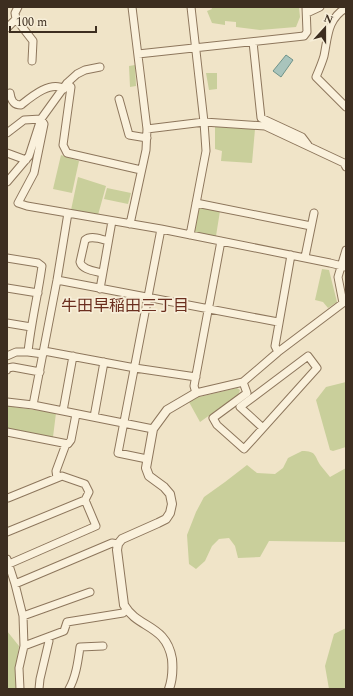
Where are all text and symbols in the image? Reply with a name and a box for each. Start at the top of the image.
scale bar [10,8,96,34]
north arrow [305,8,345,48]
text: N [321,10,336,29]
text: 100 m [16,13,47,32]
district label: 牛田早稲田三丁目 [61,294,189,318]

